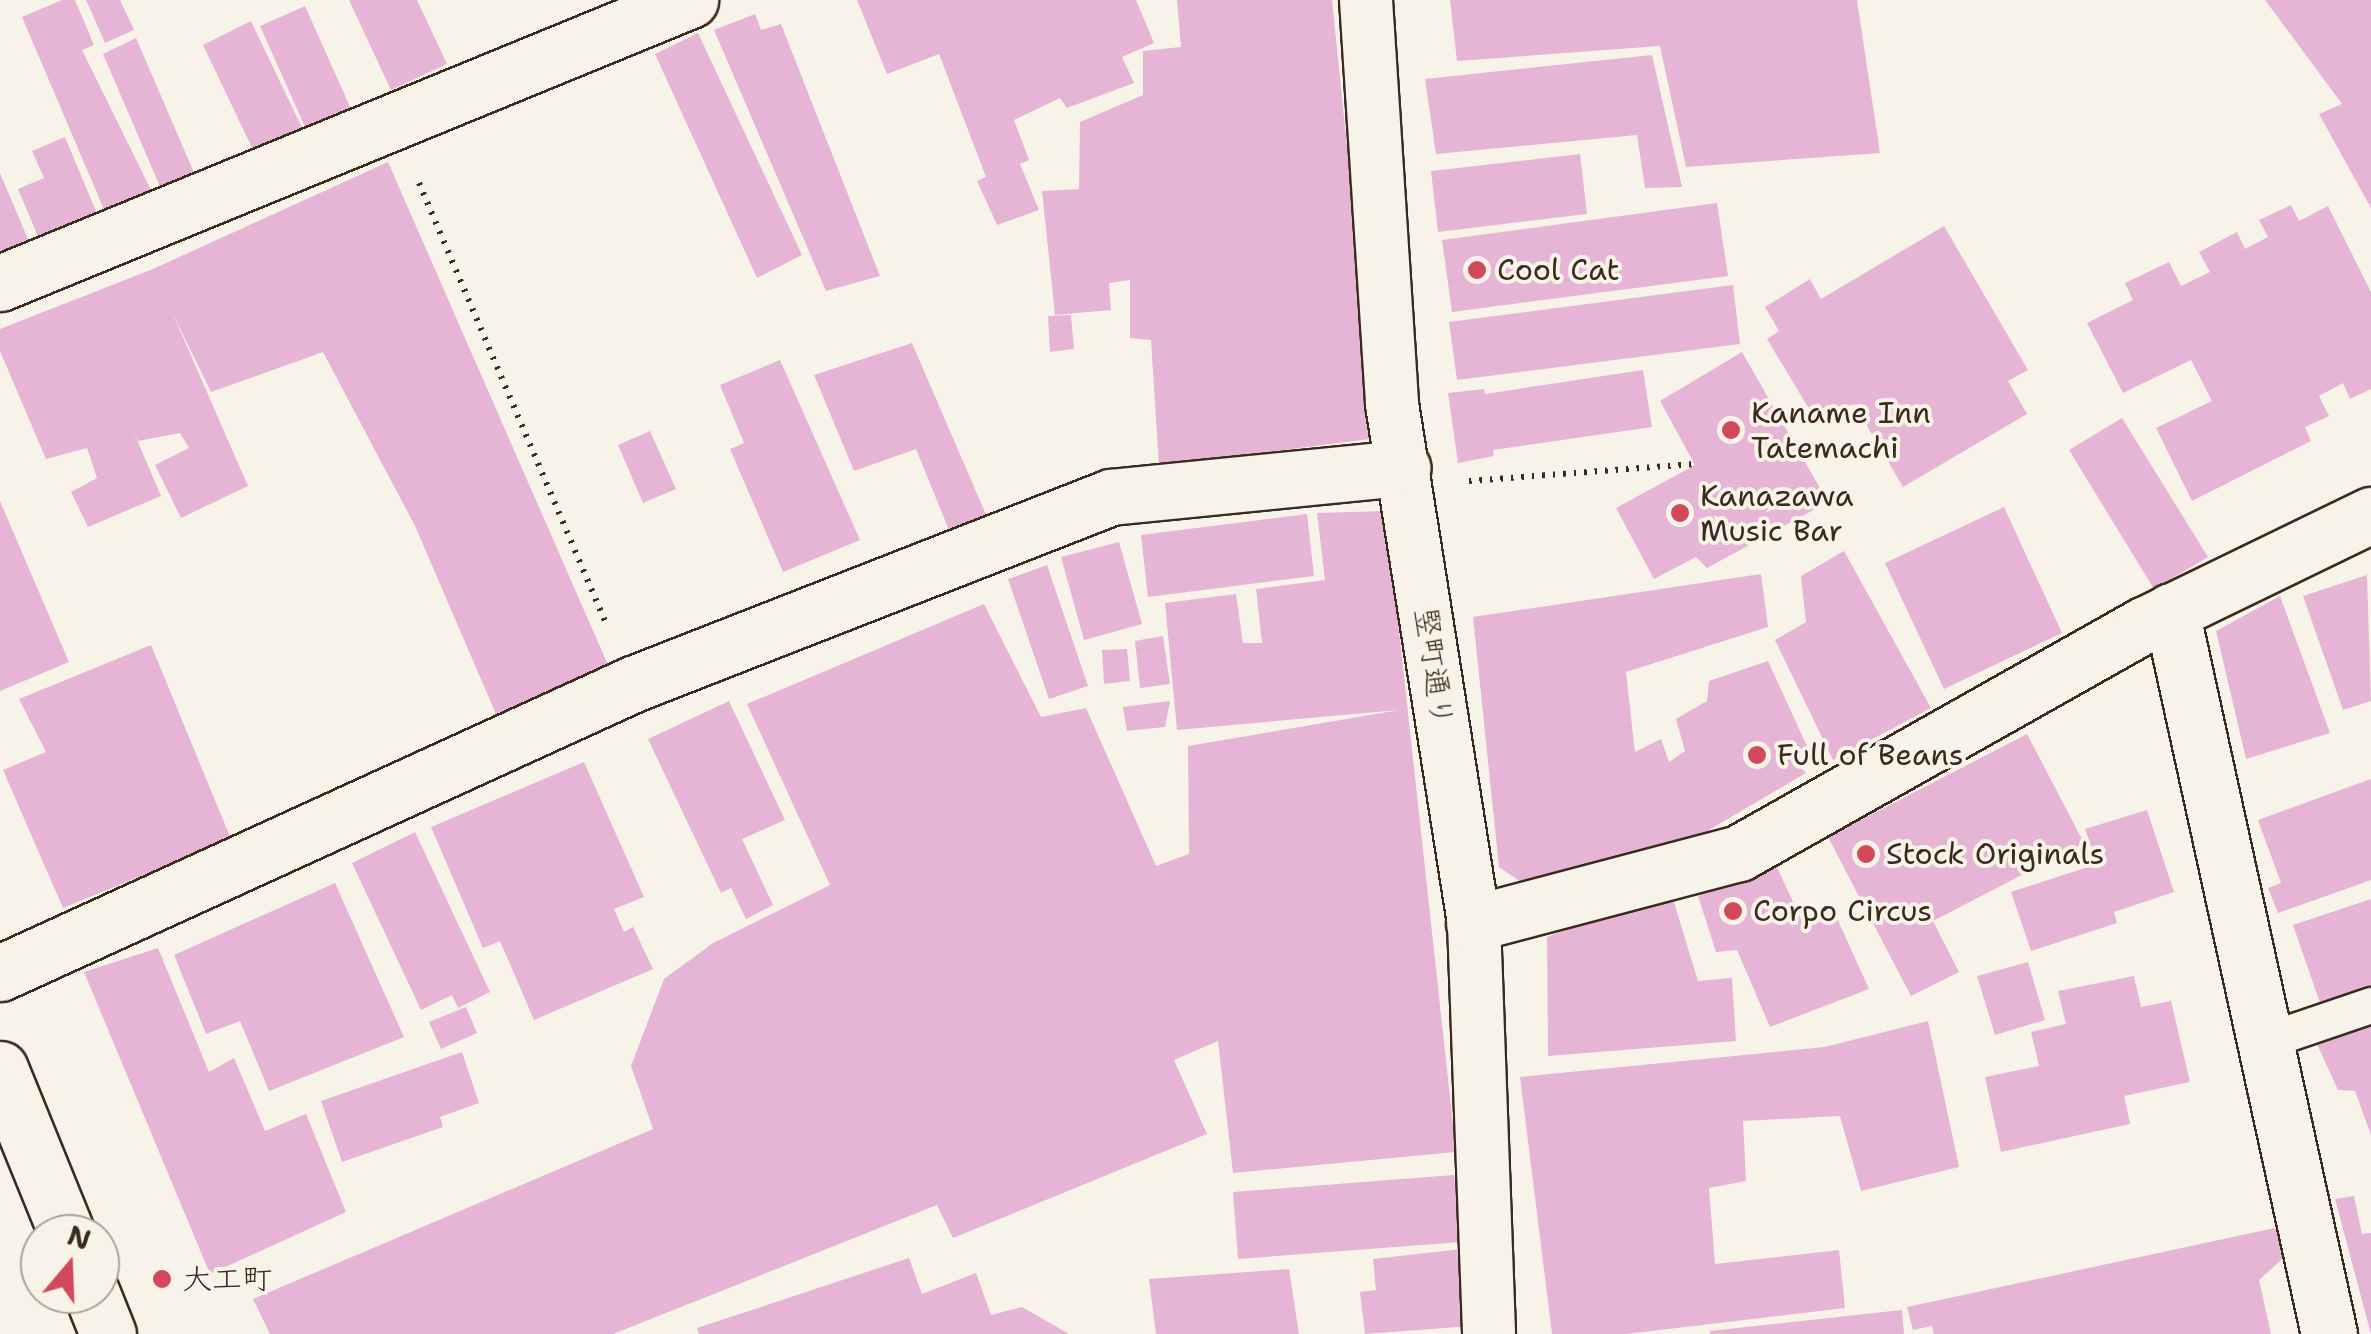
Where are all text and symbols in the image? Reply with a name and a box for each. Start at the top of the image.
place label: Cool Cat [1497,252,1620,288]
marker: Cool Cat [1466,259,1488,281]
place label: Kaname Inn Tatemachi [1751,395,1931,466]
marker: Kaname Inn Tatemachi [1720,419,1742,441]
place label: Kanazawa Music Bar [1700,478,1853,548]
marker: Kanazawa Music Bar [1669,502,1691,524]
street label: 竪町通り [1408,605,1460,729]
place label: Full of Beans [1777,737,1964,773]
marker: Full of Beans [1746,744,1768,766]
place label: Stock Originals [1886,836,2104,872]
marker: Stock Originals [1855,843,1877,865]
place label: Corpo Circus [1753,893,1932,929]
marker: Corpo Circus [1722,900,1744,922]
north arrow [20,1214,120,1314]
text: N [62,1216,96,1259]
place label: 大工町 [182,1261,272,1297]
marker: 大工町 [151,1268,173,1290]

